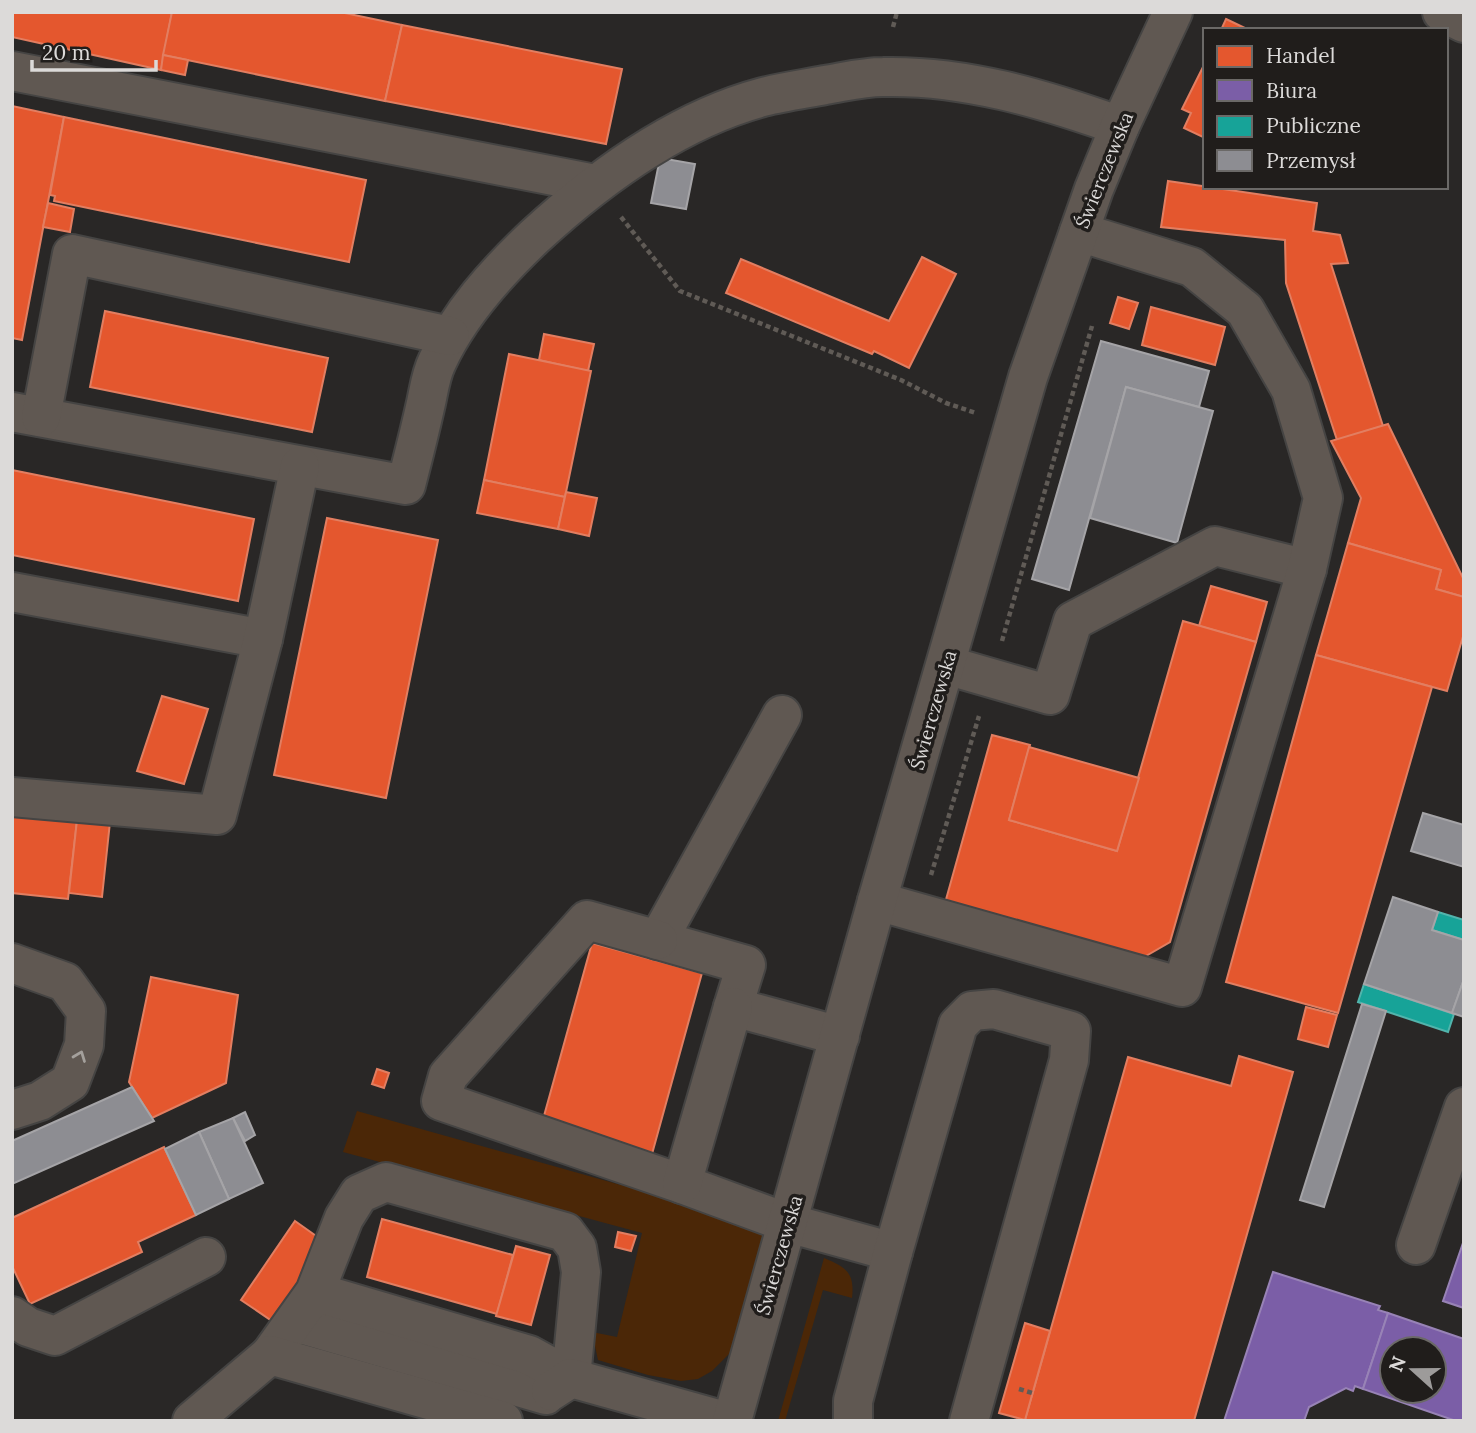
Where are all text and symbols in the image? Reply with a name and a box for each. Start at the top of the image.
scale bar [32,28,156,72]
legend [1203,28,1448,189]
text: 20 m [42,39,91,66]
text: Handel [1266,42,1335,69]
text: Biura [1266,77,1317,104]
street label: Świerczewska [1070,108,1138,232]
text: Publiczne [1266,112,1361,139]
text: Przemysł [1266,147,1356,174]
street label: Świerczewska [904,647,962,773]
one-way arrow [72,1051,86,1063]
street label: Świerczewska [750,1192,808,1318]
north arrow [1378,1335,1448,1405]
text: N [1383,1352,1411,1375]

